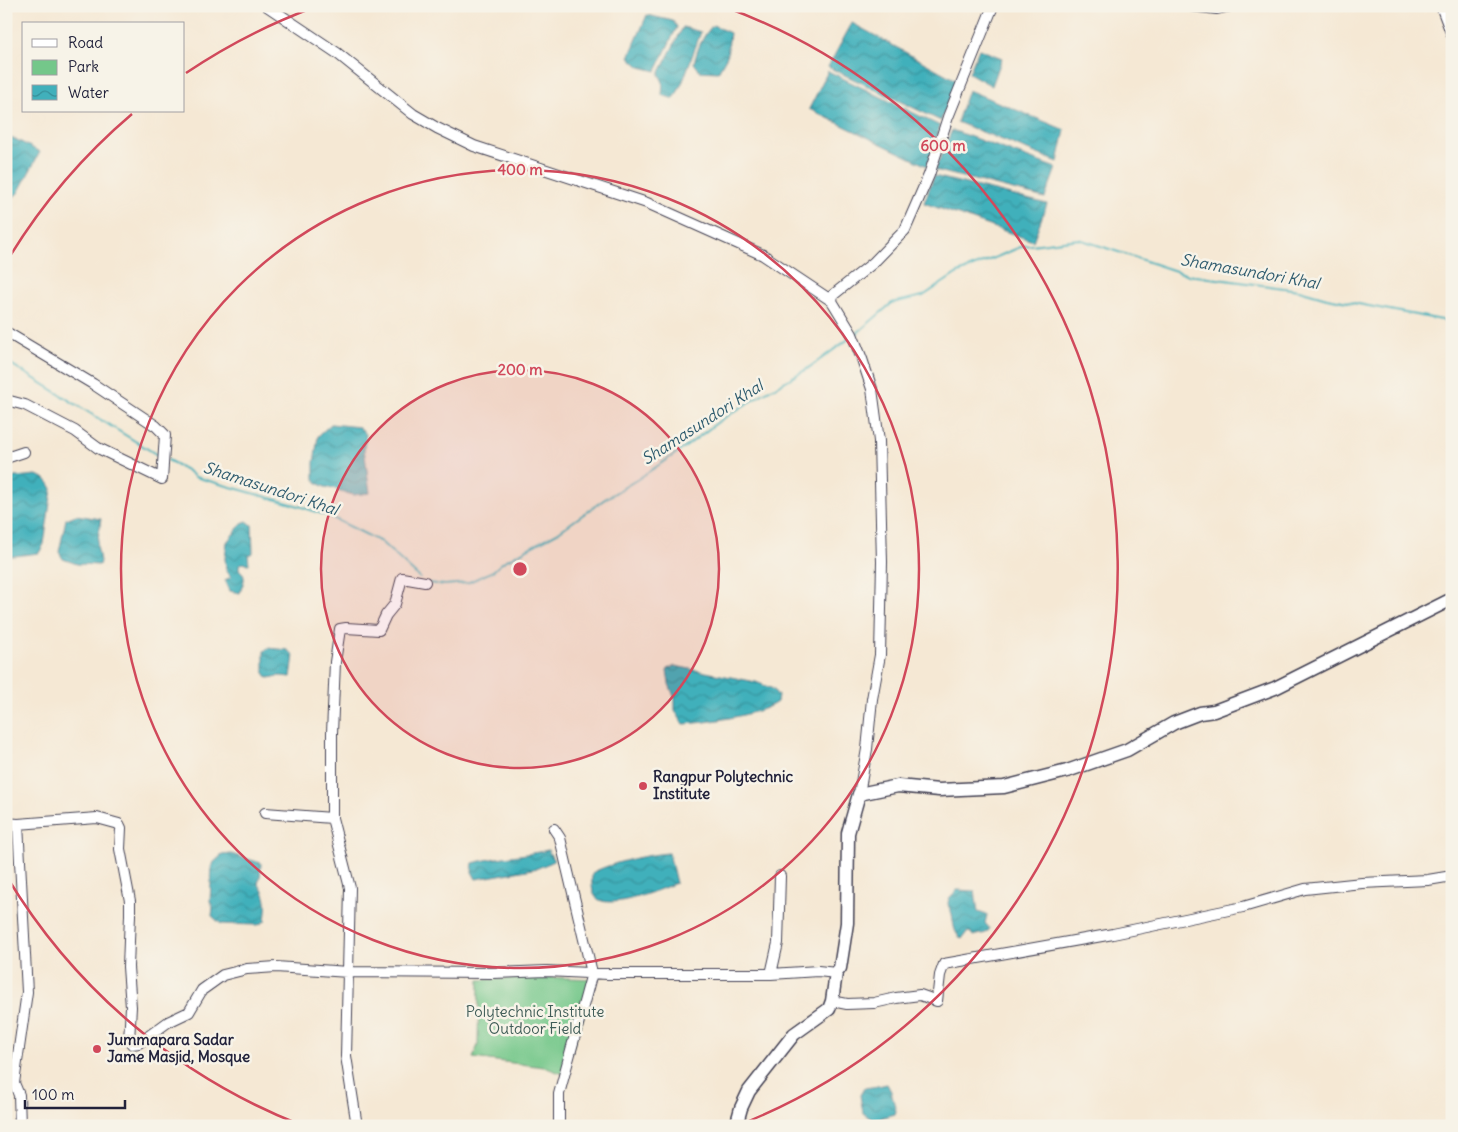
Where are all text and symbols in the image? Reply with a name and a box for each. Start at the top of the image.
legend [22,22,185,112]
text: Road [68,33,103,52]
text: Park [68,57,99,76]
text: Water [68,83,109,102]
text: 600 m [920,136,966,155]
text: 400 m [497,160,543,179]
water label: Shamasundori Khal [1179,249,1323,293]
text: 200 m [498,360,542,379]
water label: Shamasundori Khal [638,374,768,469]
water label: Shamasundori Khal [201,457,343,520]
centre of rings [511,560,529,578]
place label: Rangpur Polytechnic Institute [653,767,793,803]
marker: Rangpur Polytechnic Institute [637,780,649,792]
park label: Polytechnic Institute Outdoor Field [466,1002,604,1038]
place label: Jummapara Sadar Jame Masjid, Mosque [107,1030,250,1067]
marker: Jummapara Sadar Jame Masjid, Mosque [91,1043,103,1055]
scale bar [25,1077,125,1109]
text: 100 m [32,1085,74,1104]

